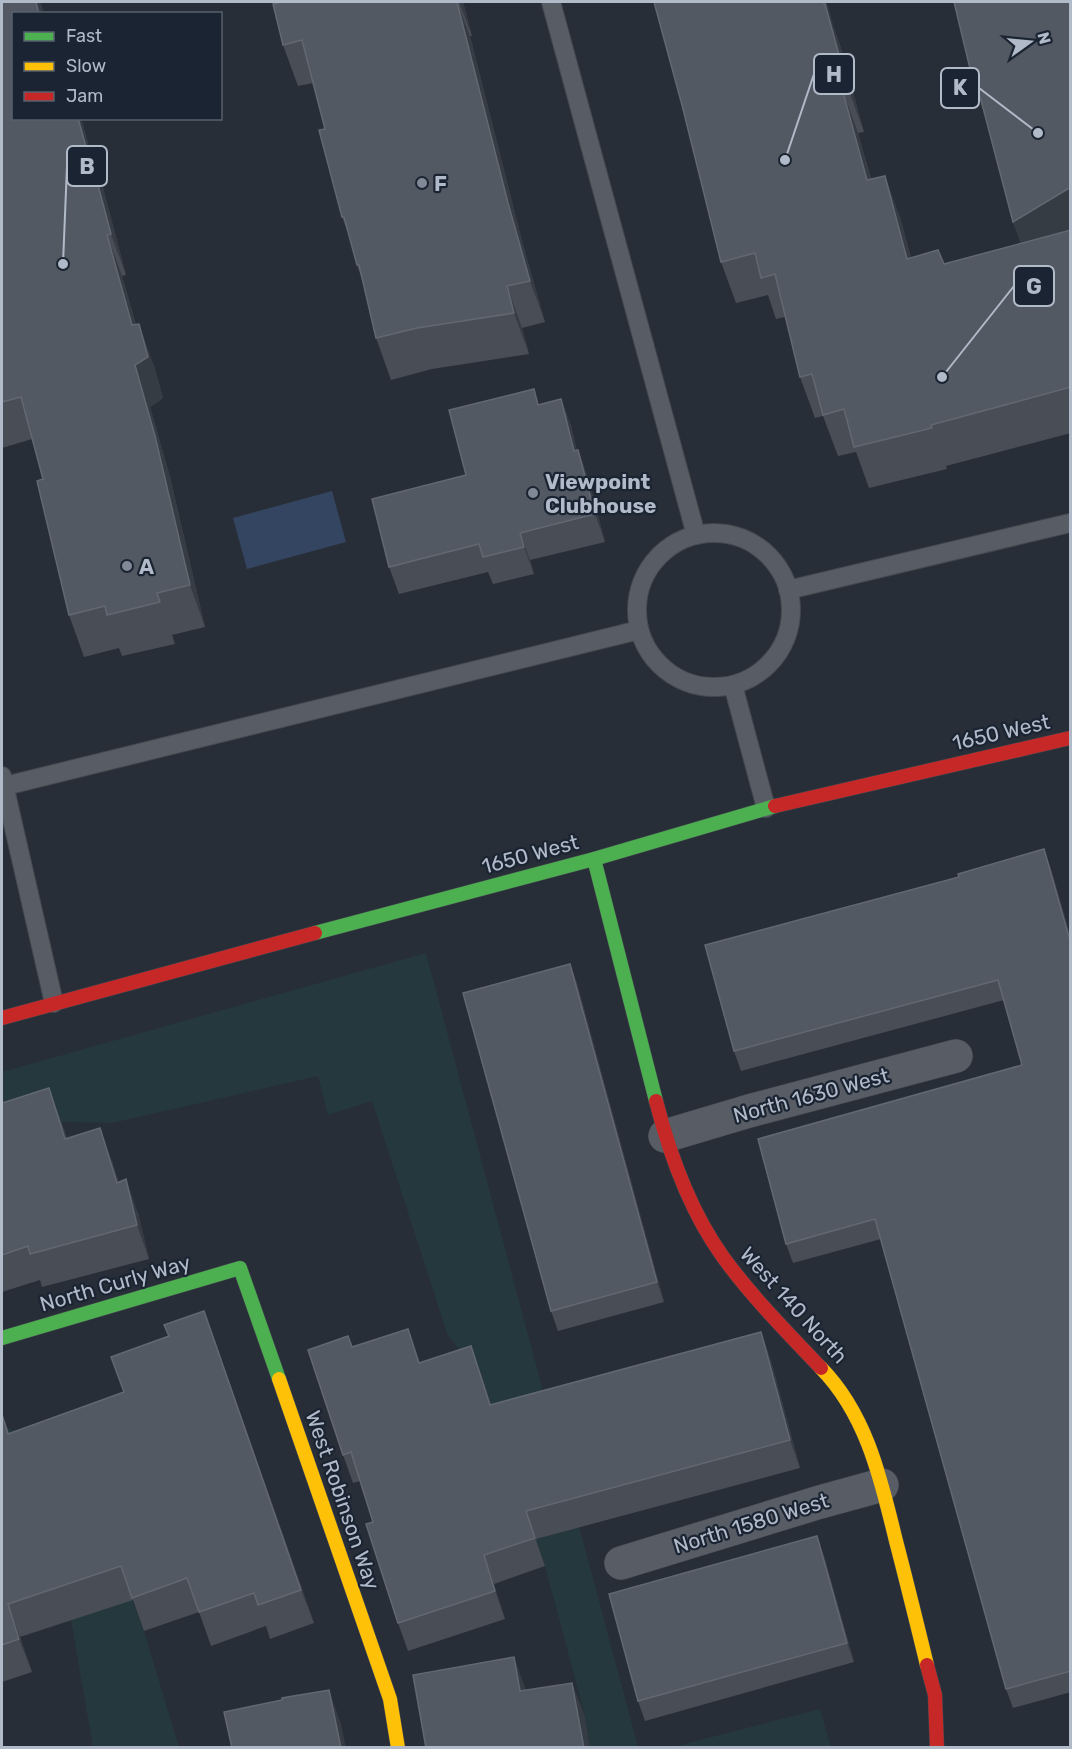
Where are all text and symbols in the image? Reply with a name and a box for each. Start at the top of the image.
legend [12,12,222,120]
north arrow [1000,12,1060,72]
text: Fast [66,25,102,47]
text: N [1033,30,1055,46]
callout: H [814,54,854,94]
text: Slow [66,55,106,77]
text: H [826,61,842,88]
callout: K [941,68,979,108]
text: K [953,74,968,101]
text: Jam [66,85,103,107]
callout: B [67,146,107,186]
text: B [79,153,95,180]
place label: F [434,171,447,196]
marker: F [415,176,429,190]
callout: G [1014,266,1054,306]
text: G [1026,273,1042,300]
place label: Viewpoint Clubhouse [545,469,657,518]
marker: Viewpoint Clubhouse [526,486,540,500]
place label: A [139,554,154,579]
marker: A [120,559,134,573]
street label: 1650 West [950,709,1052,755]
street label: 1650 West [479,829,581,879]
street label: North 1630 West [730,1062,892,1128]
street label: West 140 North [735,1242,853,1368]
street label: North Curly Way [37,1249,194,1316]
street label: West Robinson Way [301,1407,386,1593]
street label: North 1580 West [670,1488,832,1558]

